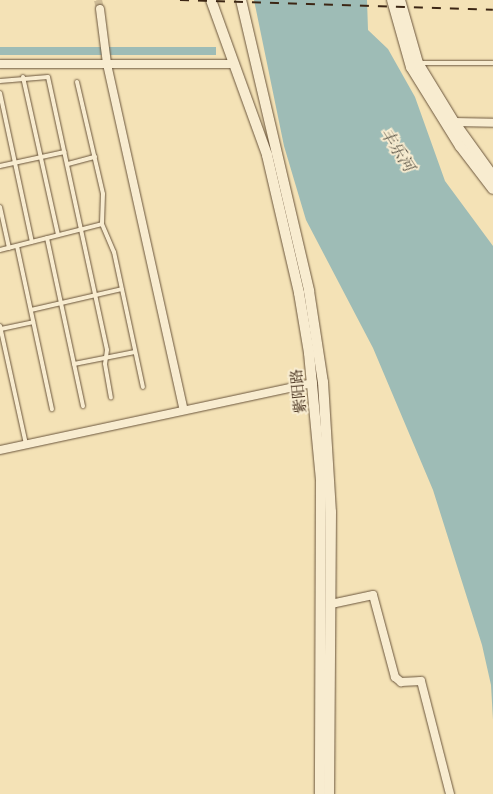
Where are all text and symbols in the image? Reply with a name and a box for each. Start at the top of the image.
water label: 丰乐河 [376,125,418,175]
street label: 紫阳路 [288,368,310,414]

